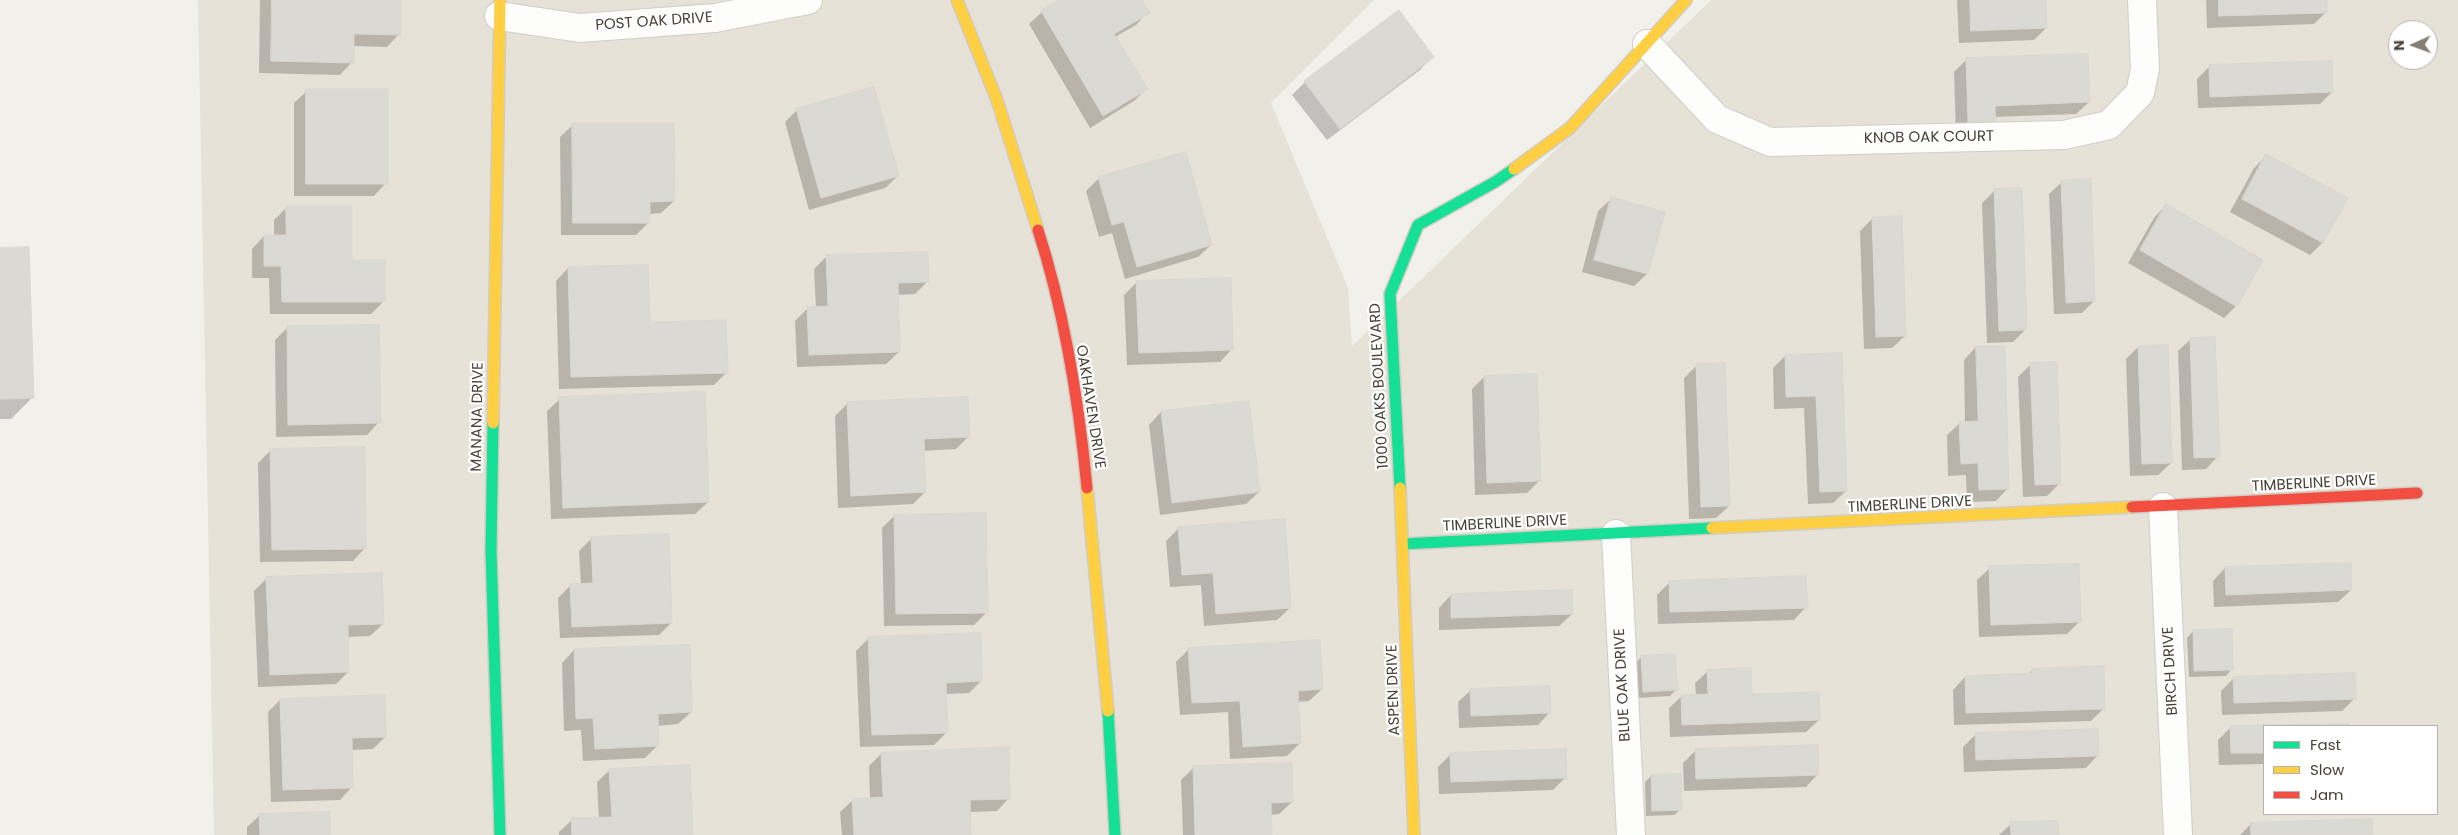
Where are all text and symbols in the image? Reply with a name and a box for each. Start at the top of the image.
street label: POST OAK DRIVE [595,9,713,35]
north arrow [2388,20,2438,70]
text: N [2389,40,2409,51]
street label: KNOB OAK COURT [1864,128,1994,148]
street label: 1000 OAKS BOULEVARD [1367,303,1393,469]
street label: OAKHAVEN DRIVE [1071,344,1109,470]
street label: MANANA DRIVE [468,362,488,472]
street label: TIMBERLINE DRIVE [2251,472,2377,496]
street label: TIMBERLINE DRIVE [1847,493,1973,517]
street label: TIMBERLINE DRIVE [1442,512,1568,536]
street label: BIRCH DRIVE [2160,626,2182,716]
street label: BLUE OAK DRIVE [1611,628,1635,742]
street label: ASPEN DRIVE [1383,644,1405,736]
legend [2263,725,2438,815]
text: Fast [2310,734,2341,755]
text: Slow [2310,759,2344,780]
text: Jam [2310,784,2344,805]

